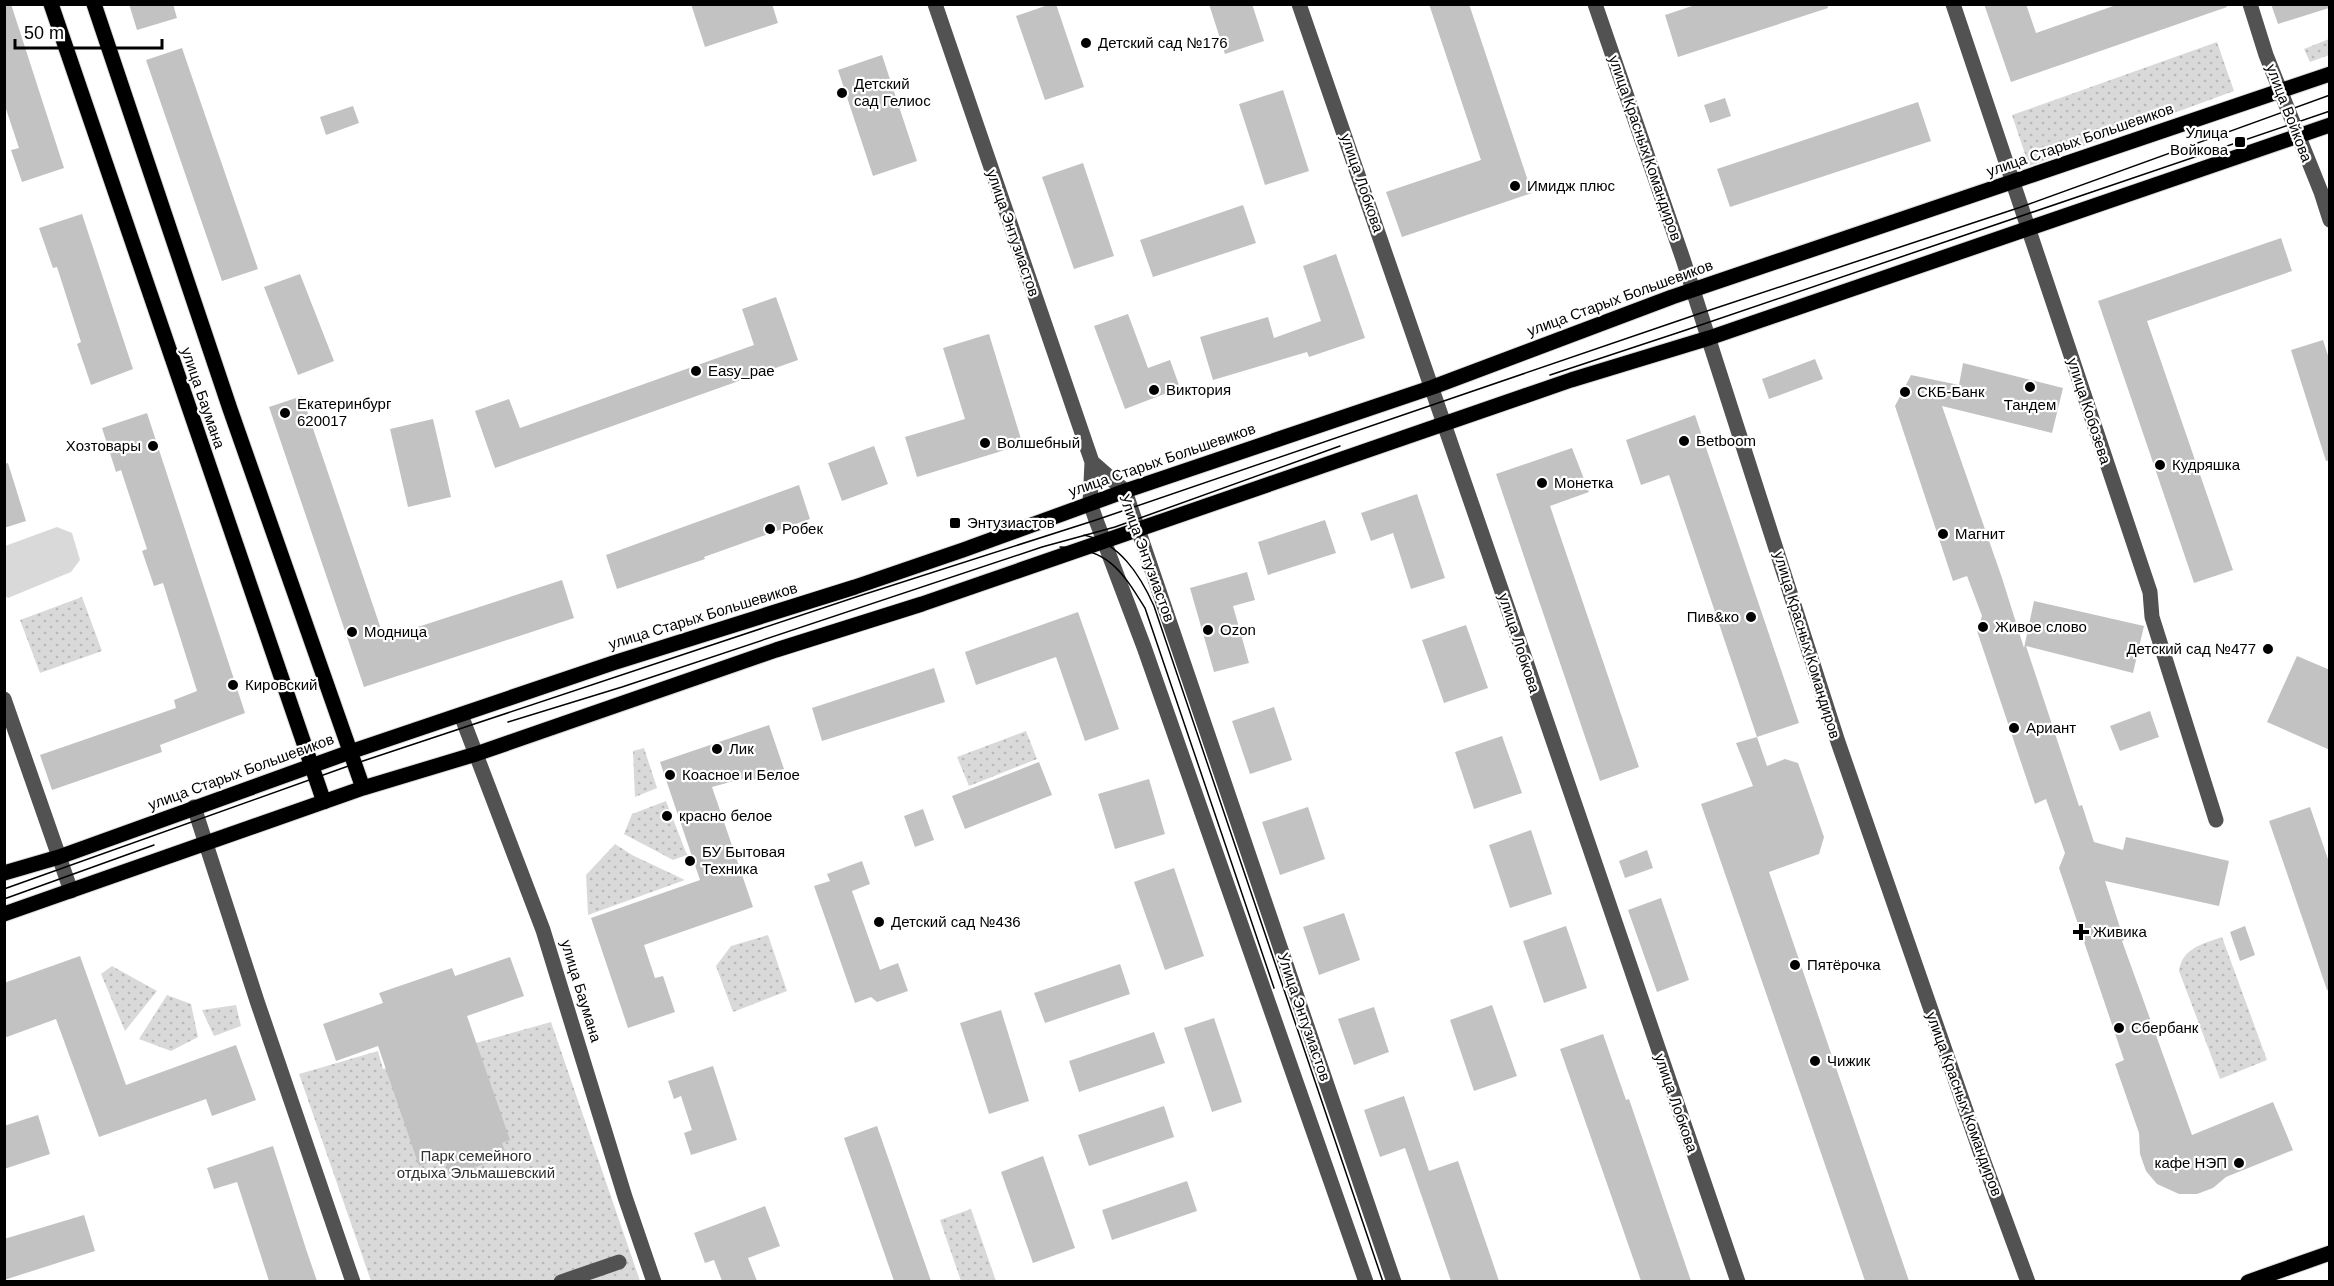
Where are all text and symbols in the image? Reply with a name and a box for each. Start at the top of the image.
scale bar [15,12,162,50]
text: 50 m [24,23,64,43]
place label: Детский сад №176 [1098,34,1228,51]
marker: Детский сад №176 [1079,36,1093,50]
street label: улица Красных Командиров [1606,53,1685,243]
street label: улица Войкова [2263,62,2316,165]
place label: Детский сад Гелиос [854,75,931,109]
marker: Детский сад Гелиос [835,86,849,100]
street label: улица Старых Большевиков [1984,100,2175,180]
place label: Улица Войкова [2170,124,2229,158]
street label: улица Лобкова [1338,131,1388,235]
marker: Улица Войкова [2233,135,2247,149]
street label: улица Энтузиастов [984,167,1043,299]
place label: Имидж плюс [1527,177,1616,194]
marker: Имидж плюс [1508,179,1522,193]
street label: улица Старых Большевиков [1525,256,1715,339]
street label: улица Баумана [178,345,229,451]
street label: улица Кобозева [2064,356,2115,467]
place label: Easy_pae [708,362,775,379]
marker: Easy_pae [689,364,703,378]
marker: Тандем [2023,380,2037,394]
place label: Виктория [1166,381,1231,398]
marker: Виктория [1147,383,1161,397]
place label: СКБ-Банк [1917,383,1985,400]
marker: СКБ-Банк [1898,385,1912,399]
place label: Екатеринбург 620017 [297,395,392,429]
place label: Тандем [2004,396,2056,413]
marker: Екатеринбург 620017 [278,406,292,420]
street label: улица Старых Большевиков [1066,420,1257,500]
place label: Betboom [1696,432,1756,449]
place label: Волшебный [997,434,1080,451]
marker: Betboom [1677,434,1691,448]
marker: Волшебный [978,436,992,450]
place label: Хозтовары [66,437,141,454]
marker: Хозтовары [146,439,160,453]
place label: Кудряшка [2172,456,2241,473]
marker: Кудряшка [2153,458,2167,472]
place label: Монетка [1554,474,1614,491]
marker: Монетка [1535,476,1549,490]
street label: Улица Энтузиастов [1116,492,1178,624]
place label: Энтузиастов [967,514,1055,531]
marker: Энтузиастов [948,516,962,530]
place label: Робек [782,520,823,537]
marker: Робек [763,522,777,536]
place label: Магнит [1955,525,2005,542]
marker: Магнит [1936,527,1950,541]
street label: улица Красных Командиров [1771,549,1844,741]
street label: улица Старых Большевиков [607,579,799,652]
street label: улица Лобкова [1495,591,1544,695]
place label: Пив&ко [1687,608,1739,625]
marker: Пив&ко [1744,610,1758,624]
place label: Живое слово [1995,618,2087,635]
marker: Живое слово [1976,620,1990,634]
place label: Ozon [1220,621,1256,638]
place label: Модница [364,623,428,640]
marker: Ozon [1201,623,1215,637]
marker: Модница [345,625,359,639]
place label: Детский сад №477 [2126,640,2256,657]
marker: Детский сад №477 [2261,642,2275,656]
place label: Кировский [245,676,317,693]
marker: Кировский [226,678,240,692]
place label: Ариант [2026,719,2076,736]
marker: Ариант [2007,721,2021,735]
street label: улица Старых Большевиков [146,730,336,813]
place label: Лик [729,740,754,757]
marker: Лик [710,742,724,756]
place label: Коасное и Белое [682,766,800,783]
marker: Коасное и Белое [663,768,677,782]
place label: красно белое [679,807,772,824]
marker: красно белое [660,809,674,823]
place label: БУ Бытовая Техника [702,843,785,877]
marker: БУ Бытовая Техника [683,854,697,868]
place label: Детский сад №436 [891,913,1021,930]
marker: Детский сад №436 [872,915,886,929]
place label: Живика [2093,923,2147,940]
marker: Живика [2074,925,2088,939]
street label: улица Баумана [558,938,605,1045]
street label: Улица Энтузиастов [1275,950,1334,1083]
place label: Пятёрочка [1807,956,1881,973]
marker: Пятёрочка [1788,958,1802,972]
street label: улица Красных Командиров [1923,1009,2006,1198]
place label: Сбербанк [2131,1019,2199,1036]
marker: Сбербанк [2112,1021,2126,1035]
street label: улица Лобкова [1652,1051,1702,1155]
place label: Чижик [1827,1052,1871,1069]
marker: Чижик [1808,1054,1822,1068]
park label: Парк семейного отдыха Эльмашевский [397,1147,555,1181]
place label: кафе НЭП [2155,1154,2227,1171]
marker: кафе НЭП [2232,1156,2246,1170]

